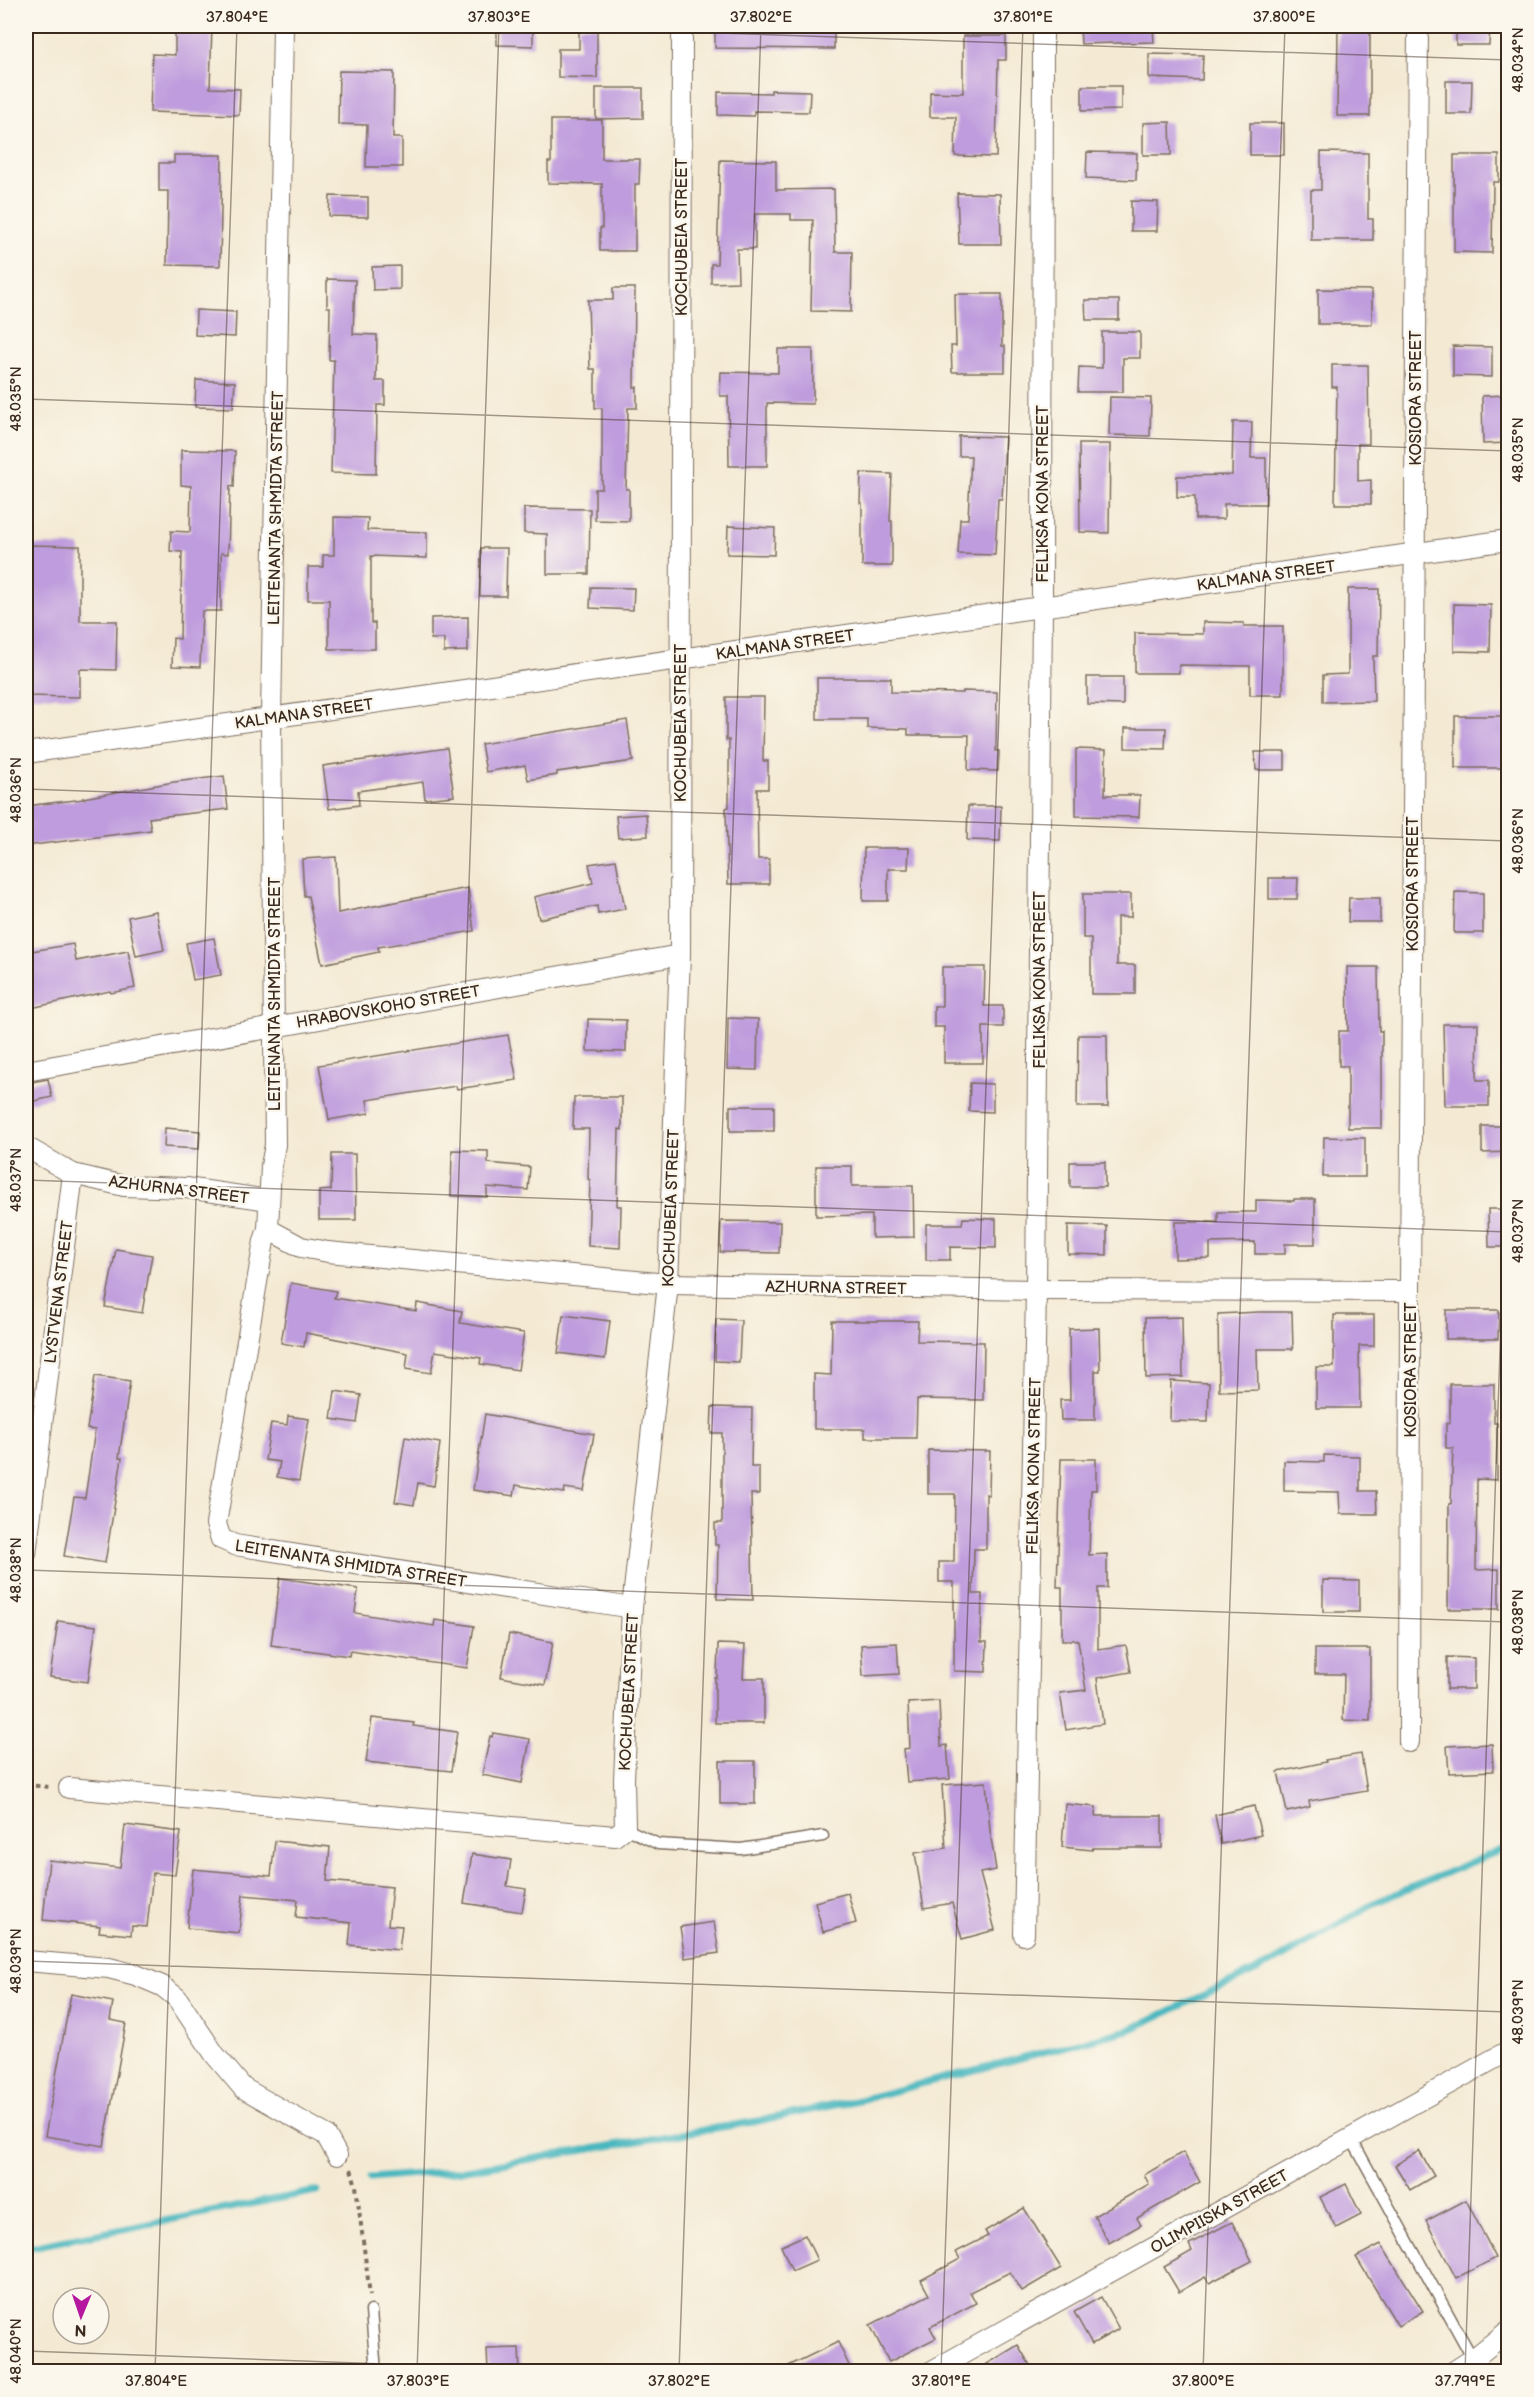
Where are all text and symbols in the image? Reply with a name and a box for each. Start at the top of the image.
text: 37.804°E [206,8,268,27]
text: 37.803°E [468,8,531,27]
text: 37.802°E [730,8,792,27]
text: 37.801°E [993,8,1053,27]
text: 37.800°E [1253,8,1315,27]
text: 48.034°N [1509,27,1528,93]
street label: KOCHUBEIA STREET [673,157,692,316]
street label: KOSIORA STREET [1407,330,1426,466]
text: 48.035°N [7,366,26,432]
street label: LEITENANTA SHMIDTA STREET [265,390,288,625]
street label: FELIKSA KONA STREET [1034,405,1053,583]
text: 48.035°N [1509,417,1528,483]
street label: KALMANA STREET [1196,557,1337,596]
street label: KALMANA STREET [715,626,856,665]
street label: KOCHUBEIA STREET [672,643,691,802]
street label: KALMANA STREET [234,695,375,734]
text: 48.036°N [7,757,26,823]
text: 48.036°N [1509,808,1528,874]
street label: KOSIORA STREET [1404,816,1423,952]
street label: LEITENANTA SHMIDTA STREET [266,876,285,1111]
street label: FELIKSA KONA STREET [1031,891,1050,1069]
street label: HRABOVSKOHO STREET [295,982,482,1033]
street label: KOCHUBEIA STREET [659,1128,684,1287]
text: 48.037°N [7,1148,26,1212]
street label: AZHURNA STREET [108,1172,250,1209]
text: 48.037°N [1509,1199,1528,1263]
street label: LYSTVENA STREET [41,1219,78,1365]
street label: AZHURNA STREET [765,1278,907,1299]
street label: KOSIORA STREET [1402,1302,1421,1438]
street label: FELIKSA KONA STREET [1023,1377,1046,1555]
text: 48.038°N [7,1537,26,1603]
street label: LEITENANTA SHMIDTA STREET [234,1537,468,1592]
text: 48.038°N [1509,1589,1528,1655]
street label: KOCHUBEIA STREET [616,1612,643,1772]
text: 48.039°N [7,1928,26,1994]
text: 48.039°N [1509,1979,1528,2045]
street label: OLIMPIISKA STREET [1147,2166,1292,2258]
north arrow [51,2286,111,2346]
text: 48.040°N [7,2318,26,2384]
text: N [74,2320,87,2339]
text: 37.804°E [125,2372,187,2391]
text: 37.803°E [387,2372,450,2391]
text: 37.802°E [648,2372,710,2391]
text: 37.801°E [911,2372,971,2391]
text: 37.800°E [1172,2372,1234,2391]
text: 37.799°E [1434,2372,1496,2391]

